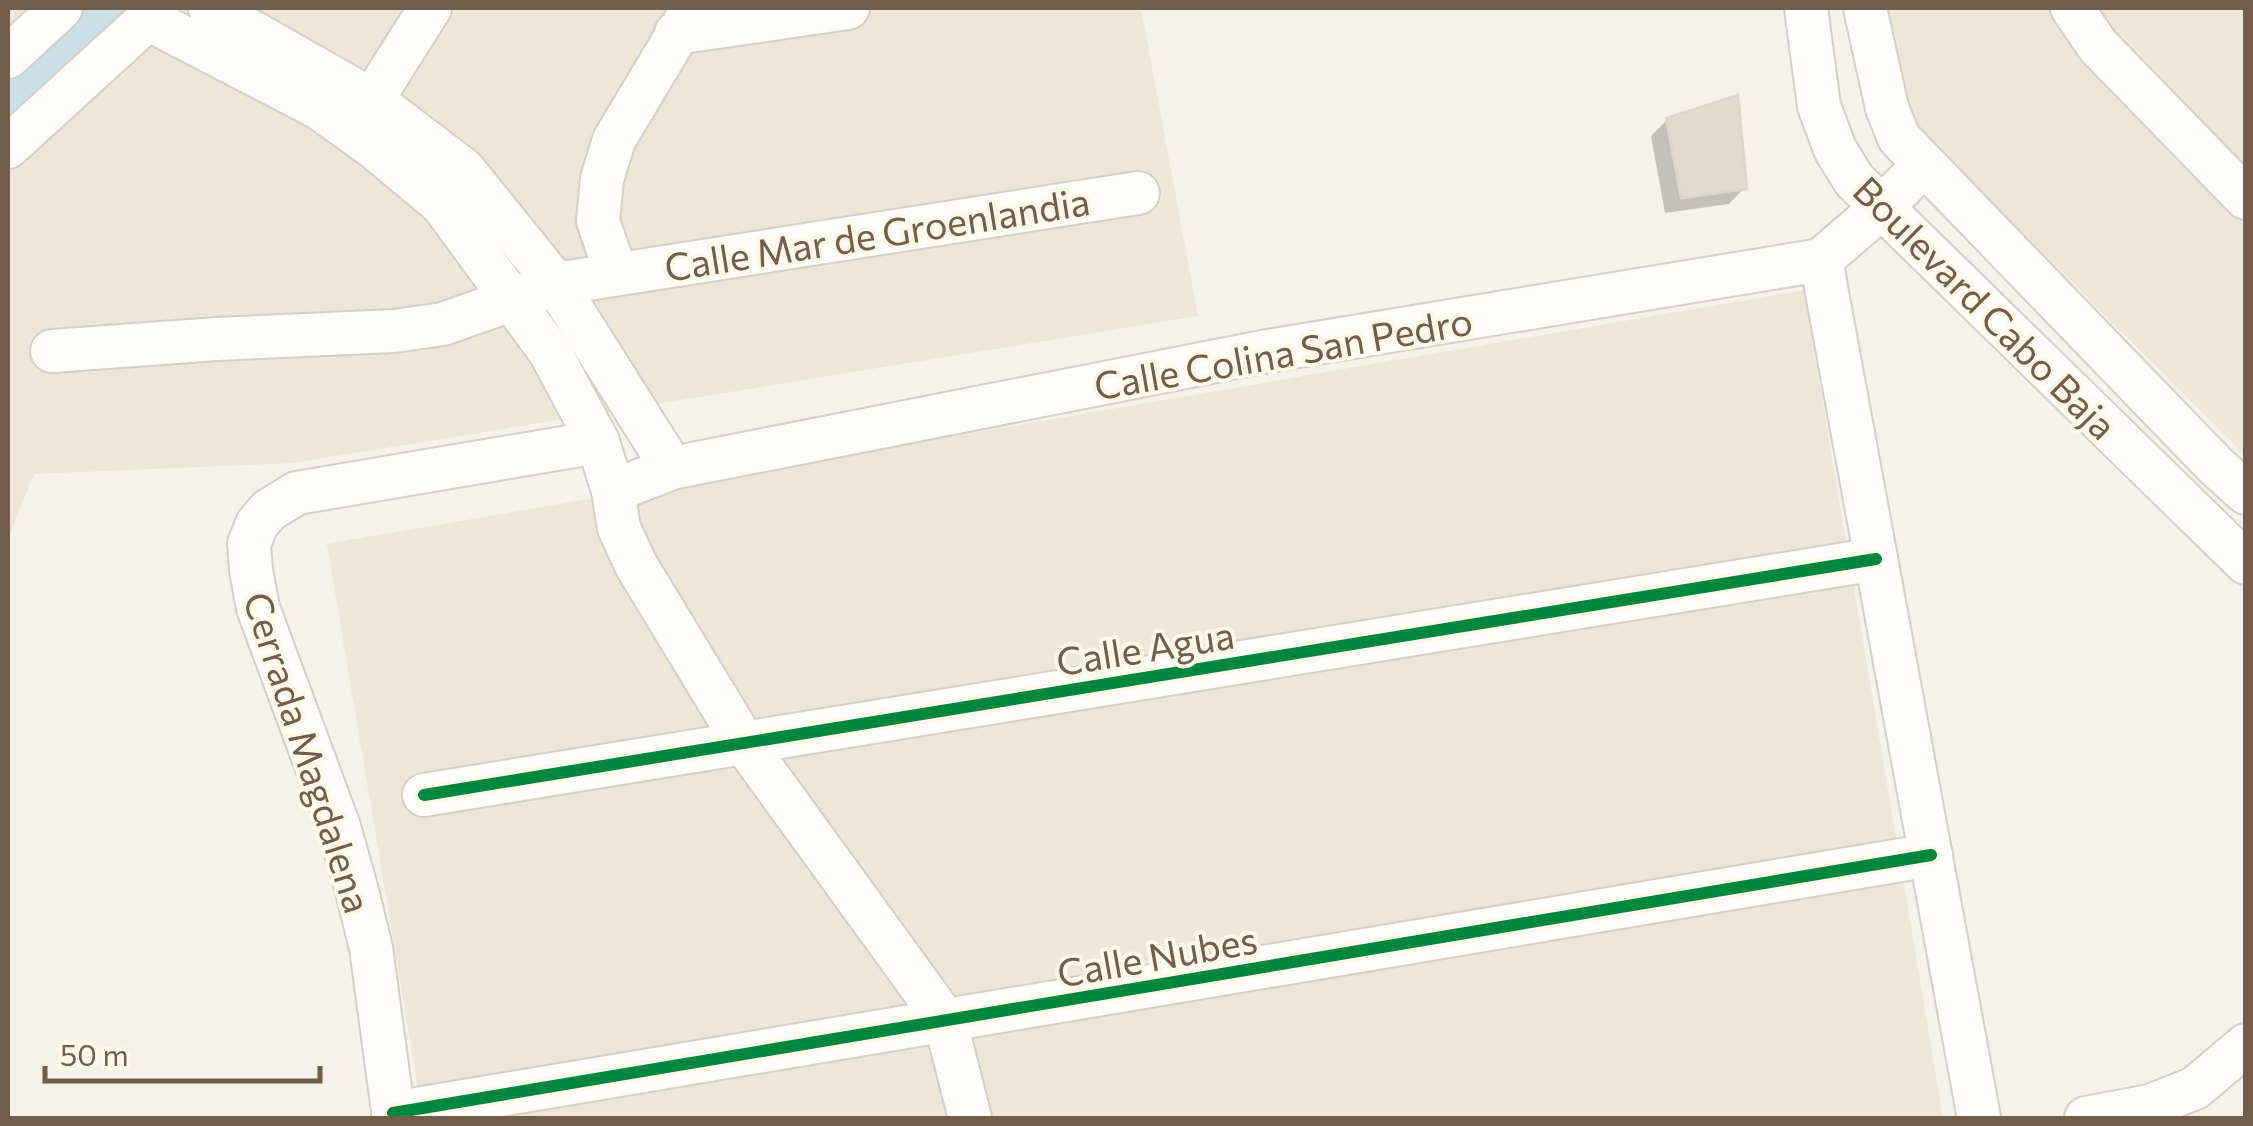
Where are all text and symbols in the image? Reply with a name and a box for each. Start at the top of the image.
street label: Boulevard Cabo Baja [1845,166,2127,448]
street label: Calle Mar de Groenlandia [661,176,1093,290]
street label: Calle Colina San Pedro [1090,296,1476,408]
street label: Cerrada Magdalena [235,586,383,918]
street label: Calle Agua [1053,610,1237,684]
street label: Calle Nubes [1053,914,1261,996]
scale bar [45,1021,320,1083]
text: 50 m [60,1035,129,1072]

